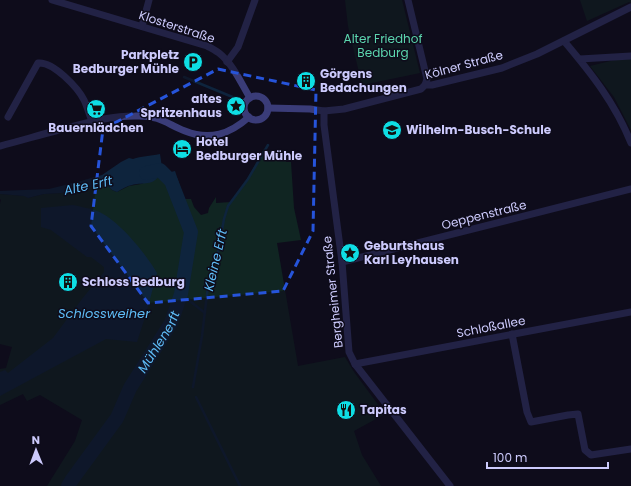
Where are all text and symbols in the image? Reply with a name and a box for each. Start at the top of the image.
street label: Klosterstraße [137,6,217,47]
park label: Alter Friedhof Bedburg [344,30,422,61]
place label: Parkpletz Bedburger Mühle [73,46,180,77]
street label: Kölner Straße [423,46,505,83]
parking icon: Parkpletz Bedburger Mühle [182,51,204,73]
place label: Görgens Bedachungen [320,65,407,96]
building icon: Görgens Bedachungen [295,70,317,92]
place label: altes Spritzenhaus [140,90,222,121]
place icon: altes Spritzenhaus [225,95,247,117]
supermarket icon: Bauernlädchen [85,98,107,120]
place label: Bauernlädchen [48,119,144,136]
school or university icon: Wilhelm-Busch-Schule [381,119,403,141]
place label: Wilhelm-Busch-Schule [406,121,552,138]
place label: Hotel Bedburger Mühle [196,133,303,164]
hotel icon: Hotel Bedburger Mühle [171,138,193,160]
water label: Alte Erft [61,171,114,200]
street label: Oeppenstraße [440,196,528,233]
water label: Kleine Erft [199,227,232,293]
street label: Bergheimer Straße [318,235,347,349]
place label: Geburtshaus Karl Leyhausen [364,237,459,268]
place icon: Geburtshaus Karl Leyhausen [339,242,361,264]
building icon: Schloss Bedburg [57,271,79,293]
place label: Schloss Bedburg [82,273,185,290]
water label: Schlossweiher [58,304,151,323]
water label: Mühlenerft [133,308,185,377]
street label: Schloßallee [455,312,527,342]
restaurant icon: Tapitas [335,399,357,421]
place label: Tapitas [360,401,407,418]
north arrow [16,430,56,470]
text: N [32,432,40,448]
scale bar [487,444,608,470]
text: 100 m [493,449,527,466]

